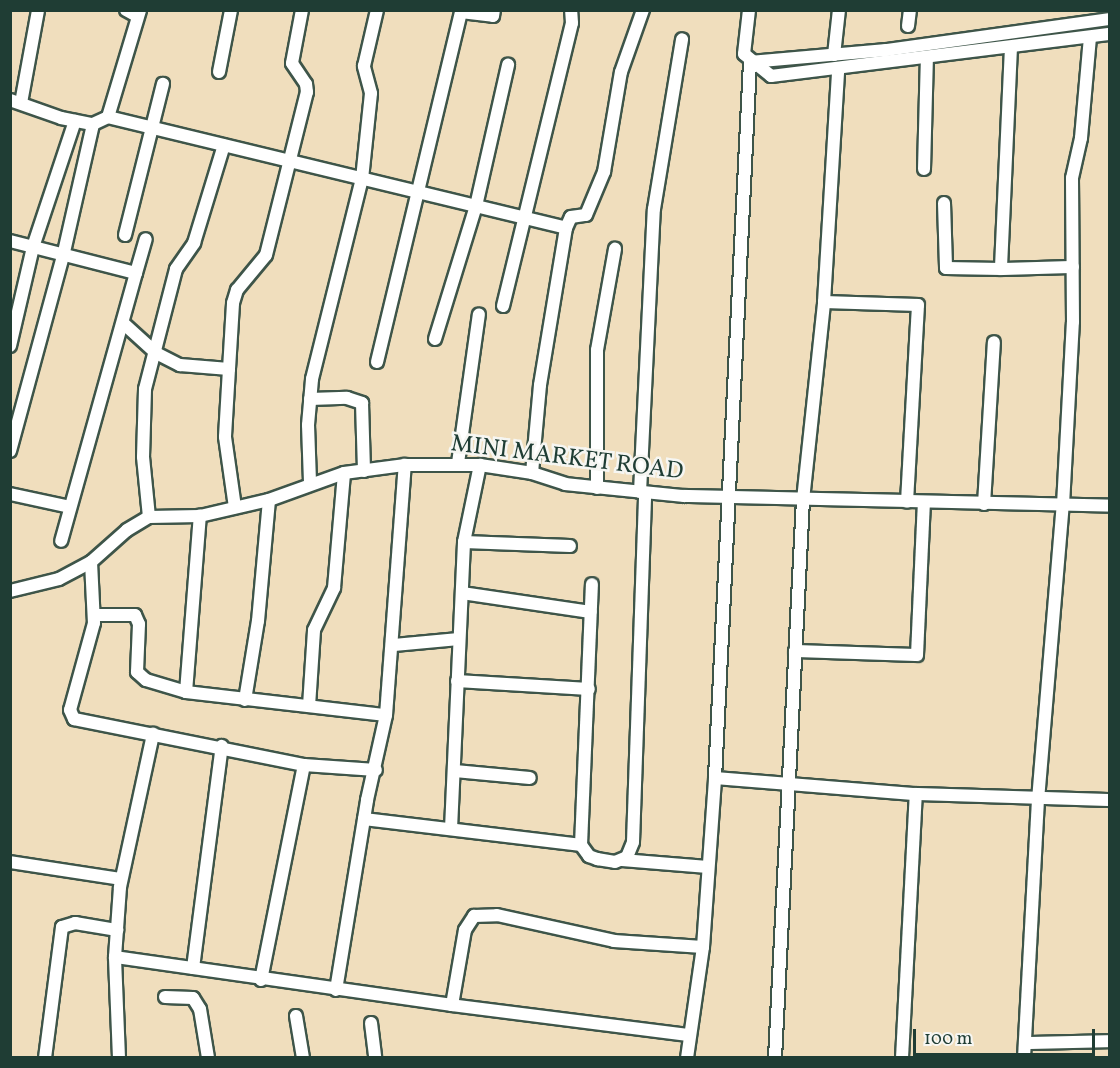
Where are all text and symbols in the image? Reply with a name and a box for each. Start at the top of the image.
street label: MINI MARKET ROAD [449,430,685,488]
scale bar [916,1017,1098,1055]
text: 100 m [924,1027,973,1052]

